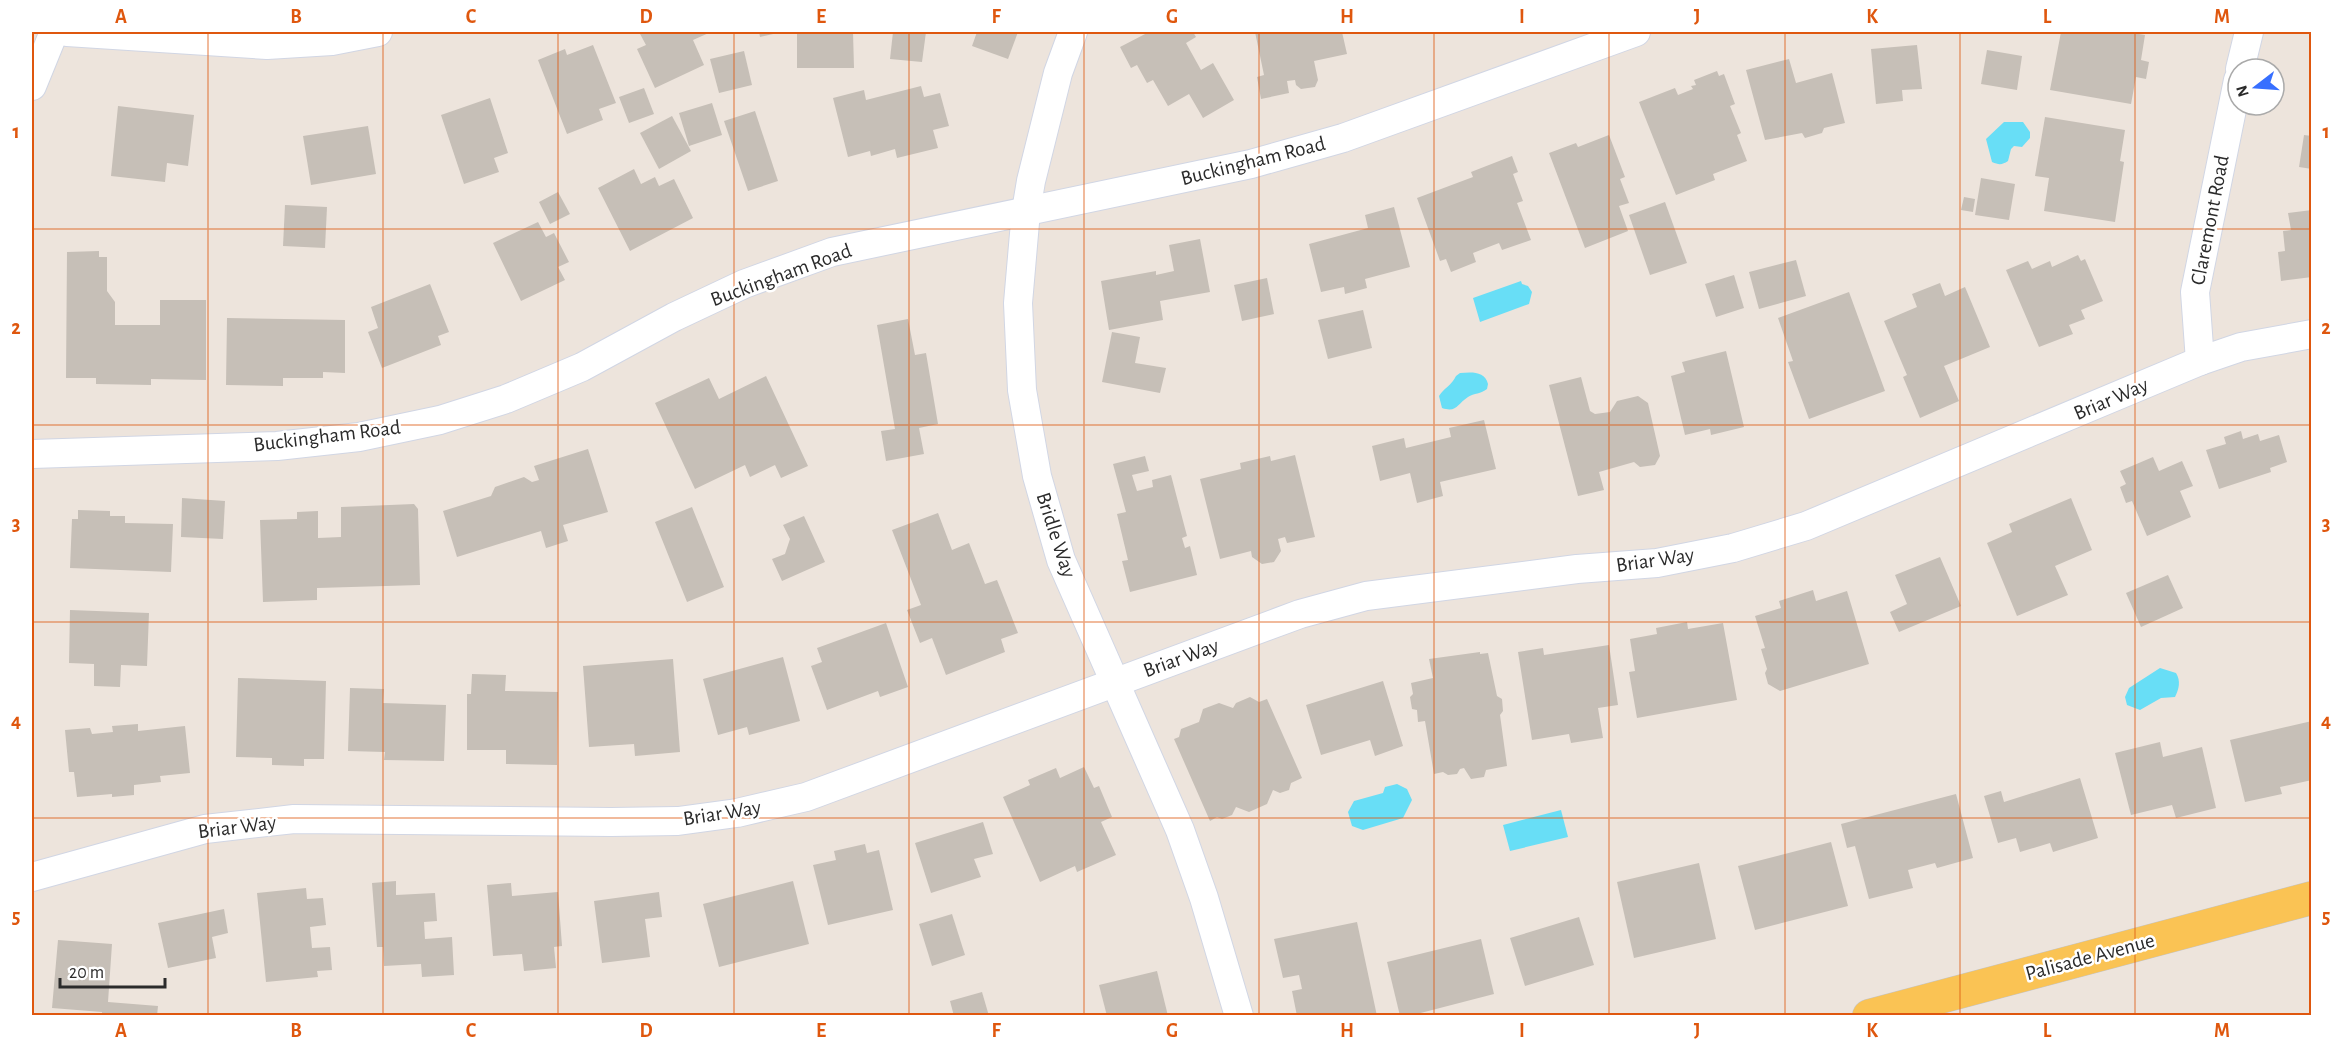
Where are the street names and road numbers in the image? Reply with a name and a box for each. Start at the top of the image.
street label: Buckingham Road [1179,133,1328,189]
street label: Claremont Road [2187,153,2233,287]
street label: Buckingham Road [708,240,854,310]
street label: Briar Way [2071,374,2151,424]
street label: Buckingham Road [252,417,402,455]
street label: Bridle Way [1032,490,1080,580]
street label: Briar Way [1615,544,1695,576]
street label: Briar Way [1140,635,1222,681]
street label: Briar Way [681,796,763,830]
street label: Briar Way [197,812,277,842]
street label: Palisade Avenue [2023,930,2157,984]

